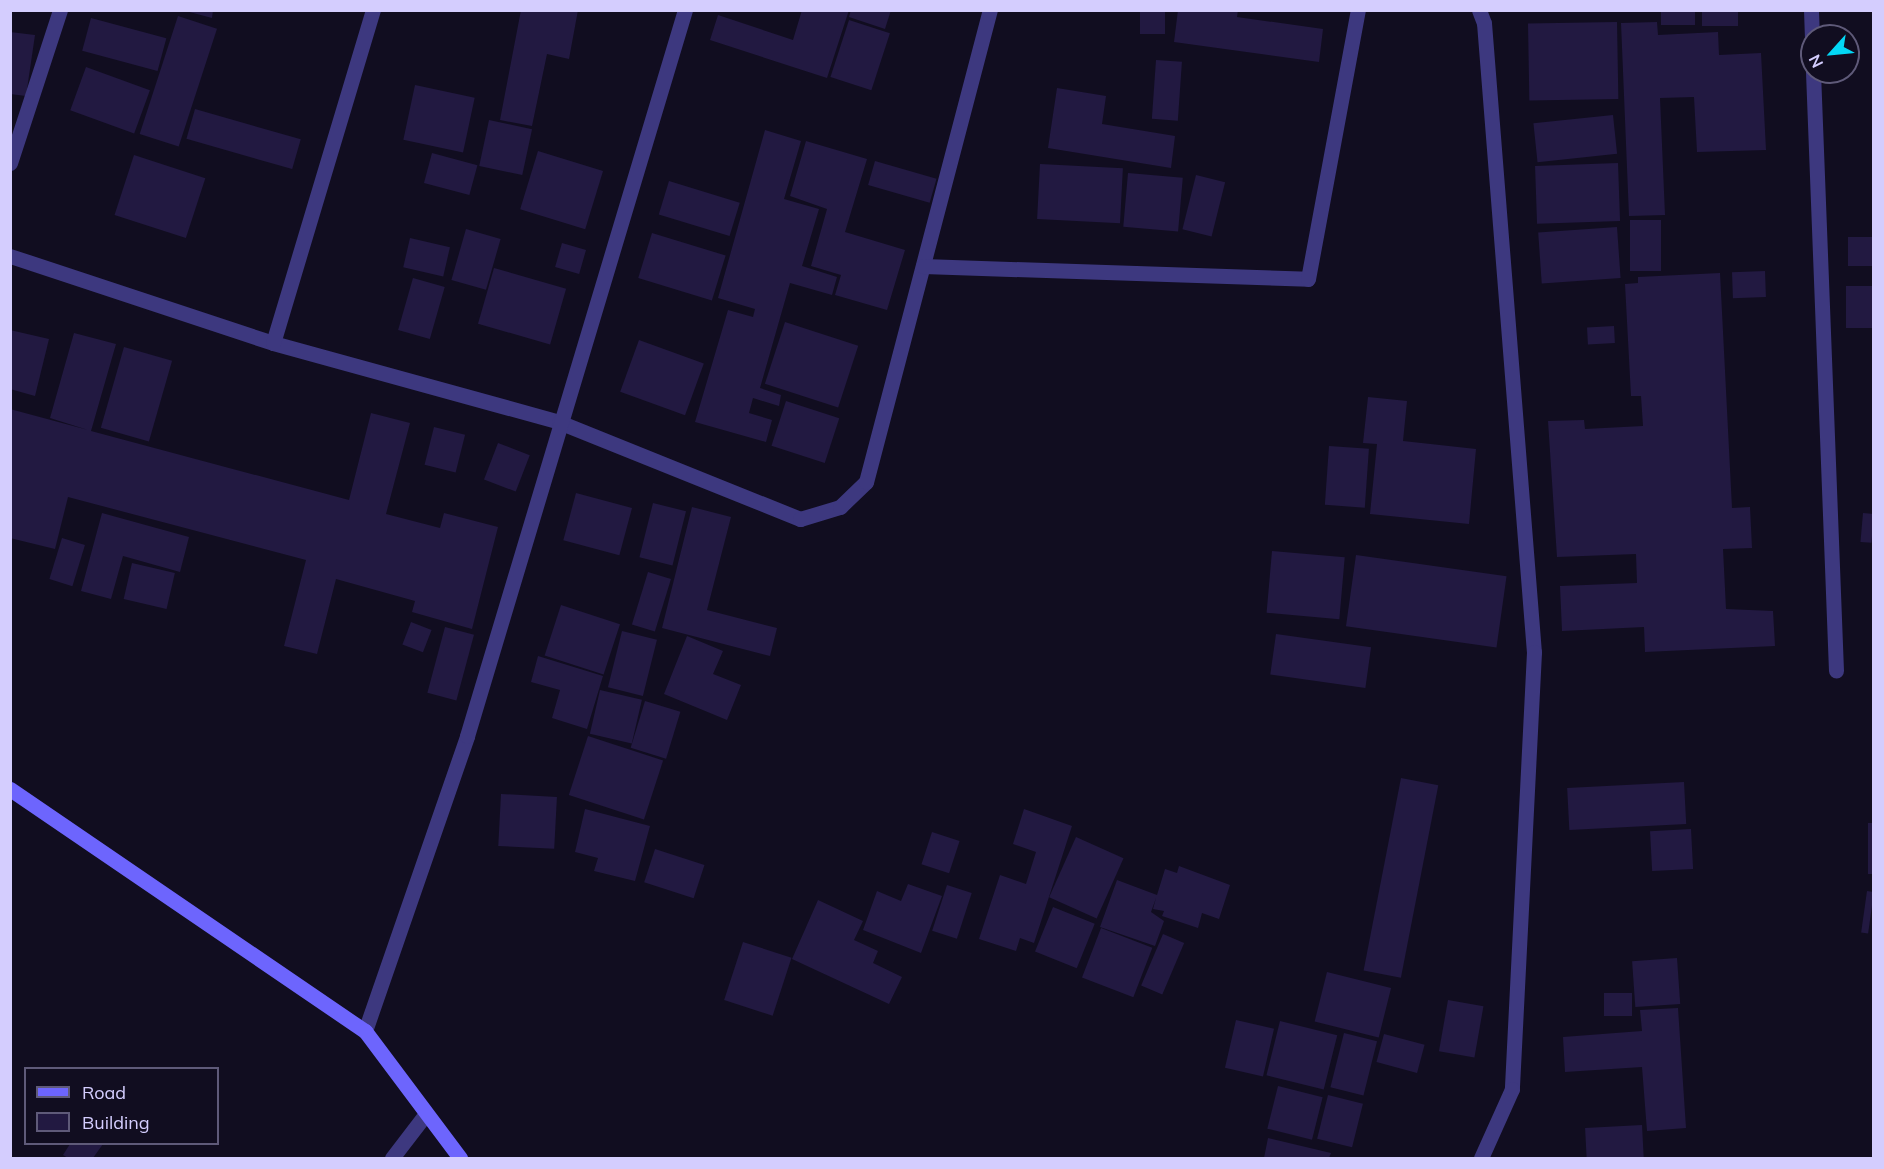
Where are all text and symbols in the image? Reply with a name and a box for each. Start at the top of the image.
north arrow [1800,24,1860,84]
text: N [1804,51,1827,71]
legend [24,1067,219,1145]
text: Road [82,1081,126,1104]
text: Building [82,1111,150,1134]

